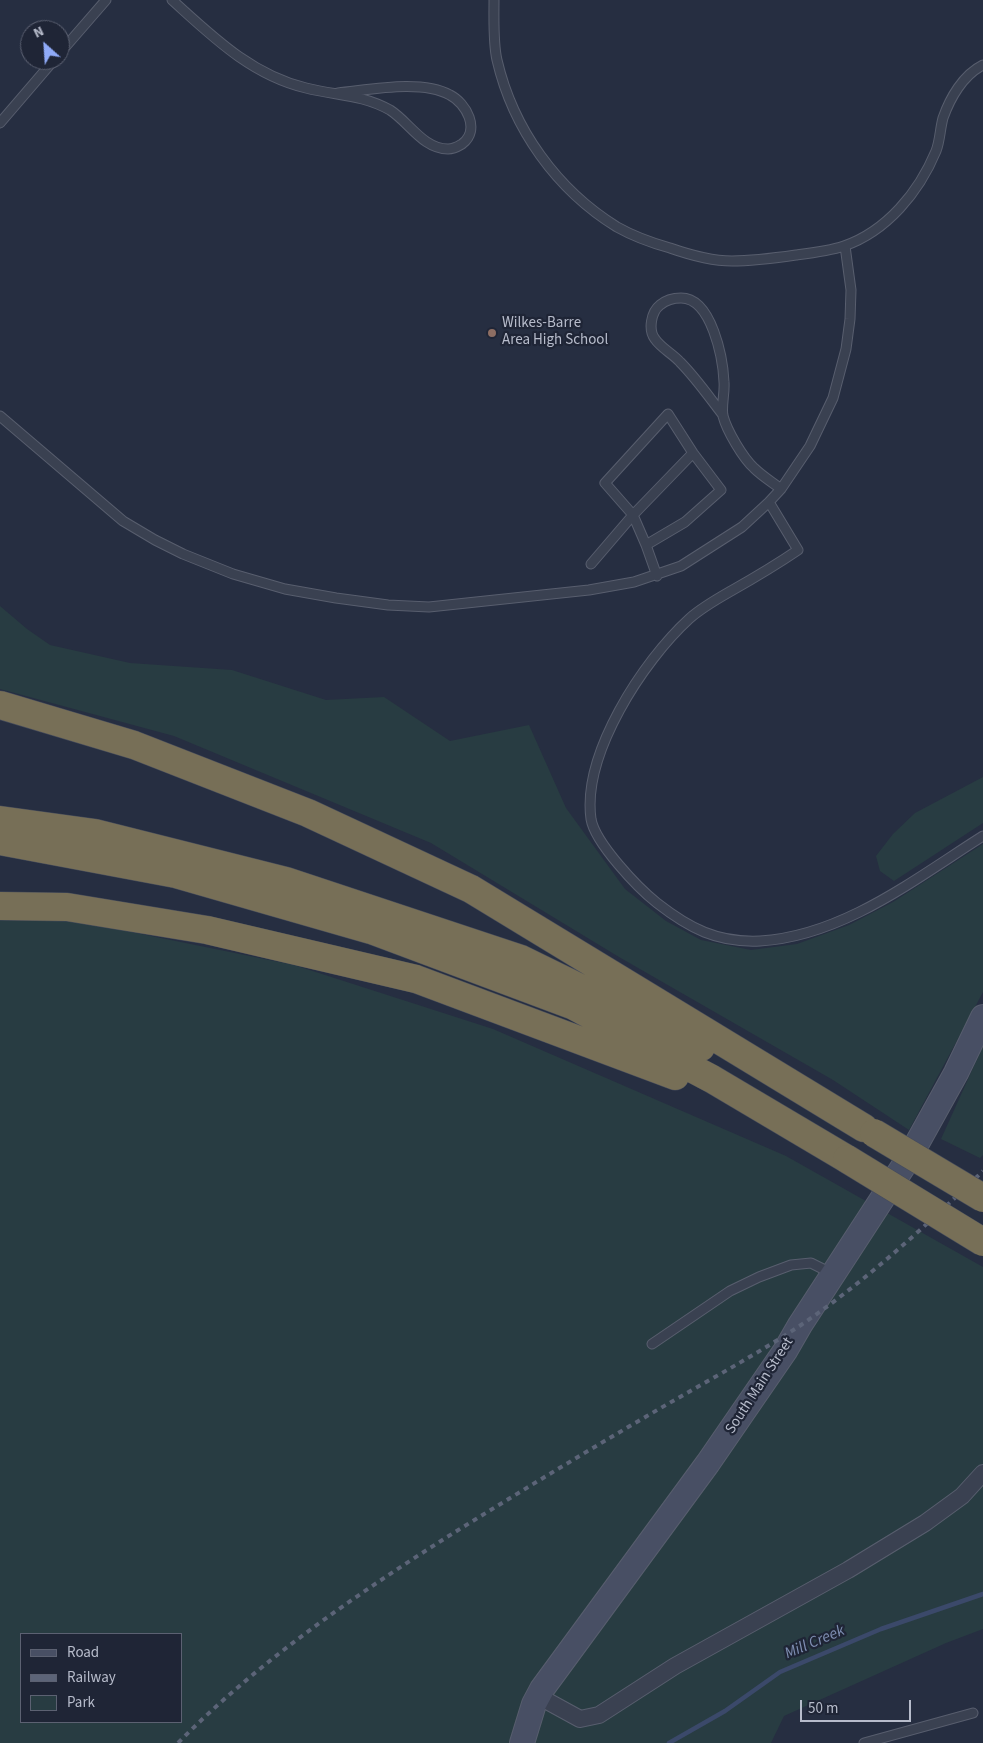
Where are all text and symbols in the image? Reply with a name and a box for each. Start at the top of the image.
north arrow [20,20,70,70]
text: N [30,21,47,43]
place label: Wilkes-Barre Area High School [502,315,608,350]
marker: Wilkes-Barre Area High School [486,327,498,339]
street label: South Main Street [722,1334,798,1438]
water label: Mill Creek [782,1622,848,1664]
legend [20,1633,182,1723]
text: Road [67,1642,99,1663]
text: Railway [67,1667,116,1688]
scale bar [803,1690,914,1722]
text: Park [67,1692,95,1713]
text: 50 m [808,1698,838,1719]

